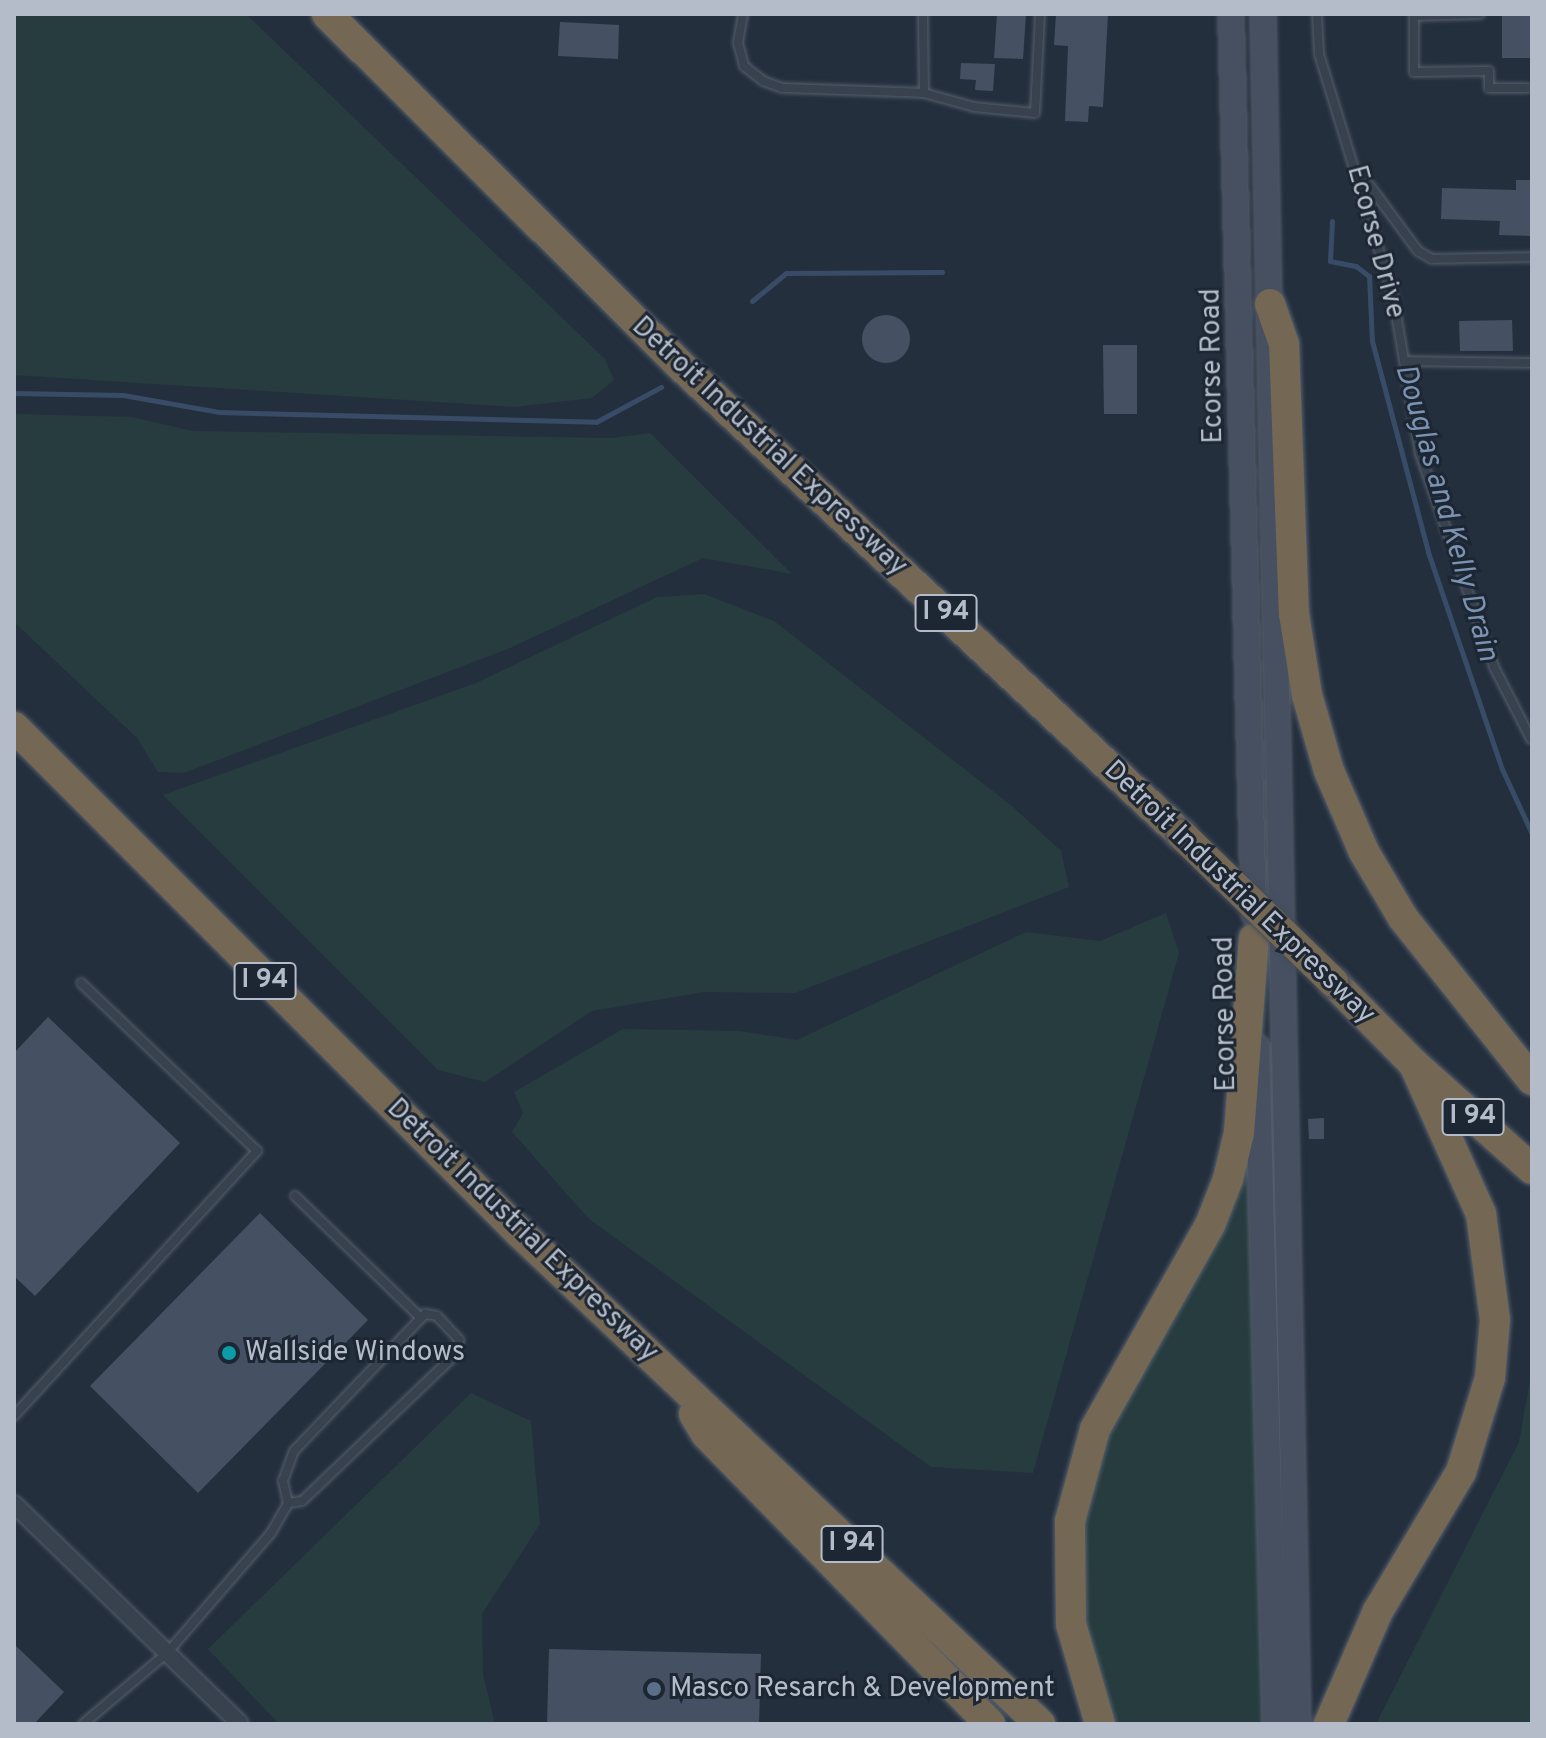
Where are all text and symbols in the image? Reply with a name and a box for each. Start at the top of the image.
street label: Ecorse Drive [1338,162,1412,322]
street label: Ecorse Road [1195,288,1231,444]
street label: Detroit Industrial Expressway [624,310,914,584]
water label: Douglas and Kelly Drain [1385,360,1505,666]
road number: I 94 [914,591,978,635]
street label: Detroit Industrial Expressway [1096,754,1382,1032]
street label: Ecorse Road [1208,936,1244,1092]
road number: I 94 [233,959,297,1003]
street label: Detroit Industrial Expressway [379,1092,665,1370]
road number: I 94 [1441,1095,1505,1139]
place label: Wallside Windows [245,1336,466,1370]
marker: Wallside Windows [220,1344,238,1362]
road number: I 94 [820,1522,884,1566]
place label: Masco Resarch & Development [670,1672,1055,1706]
marker: Masco Resarch & Development [645,1680,663,1698]

